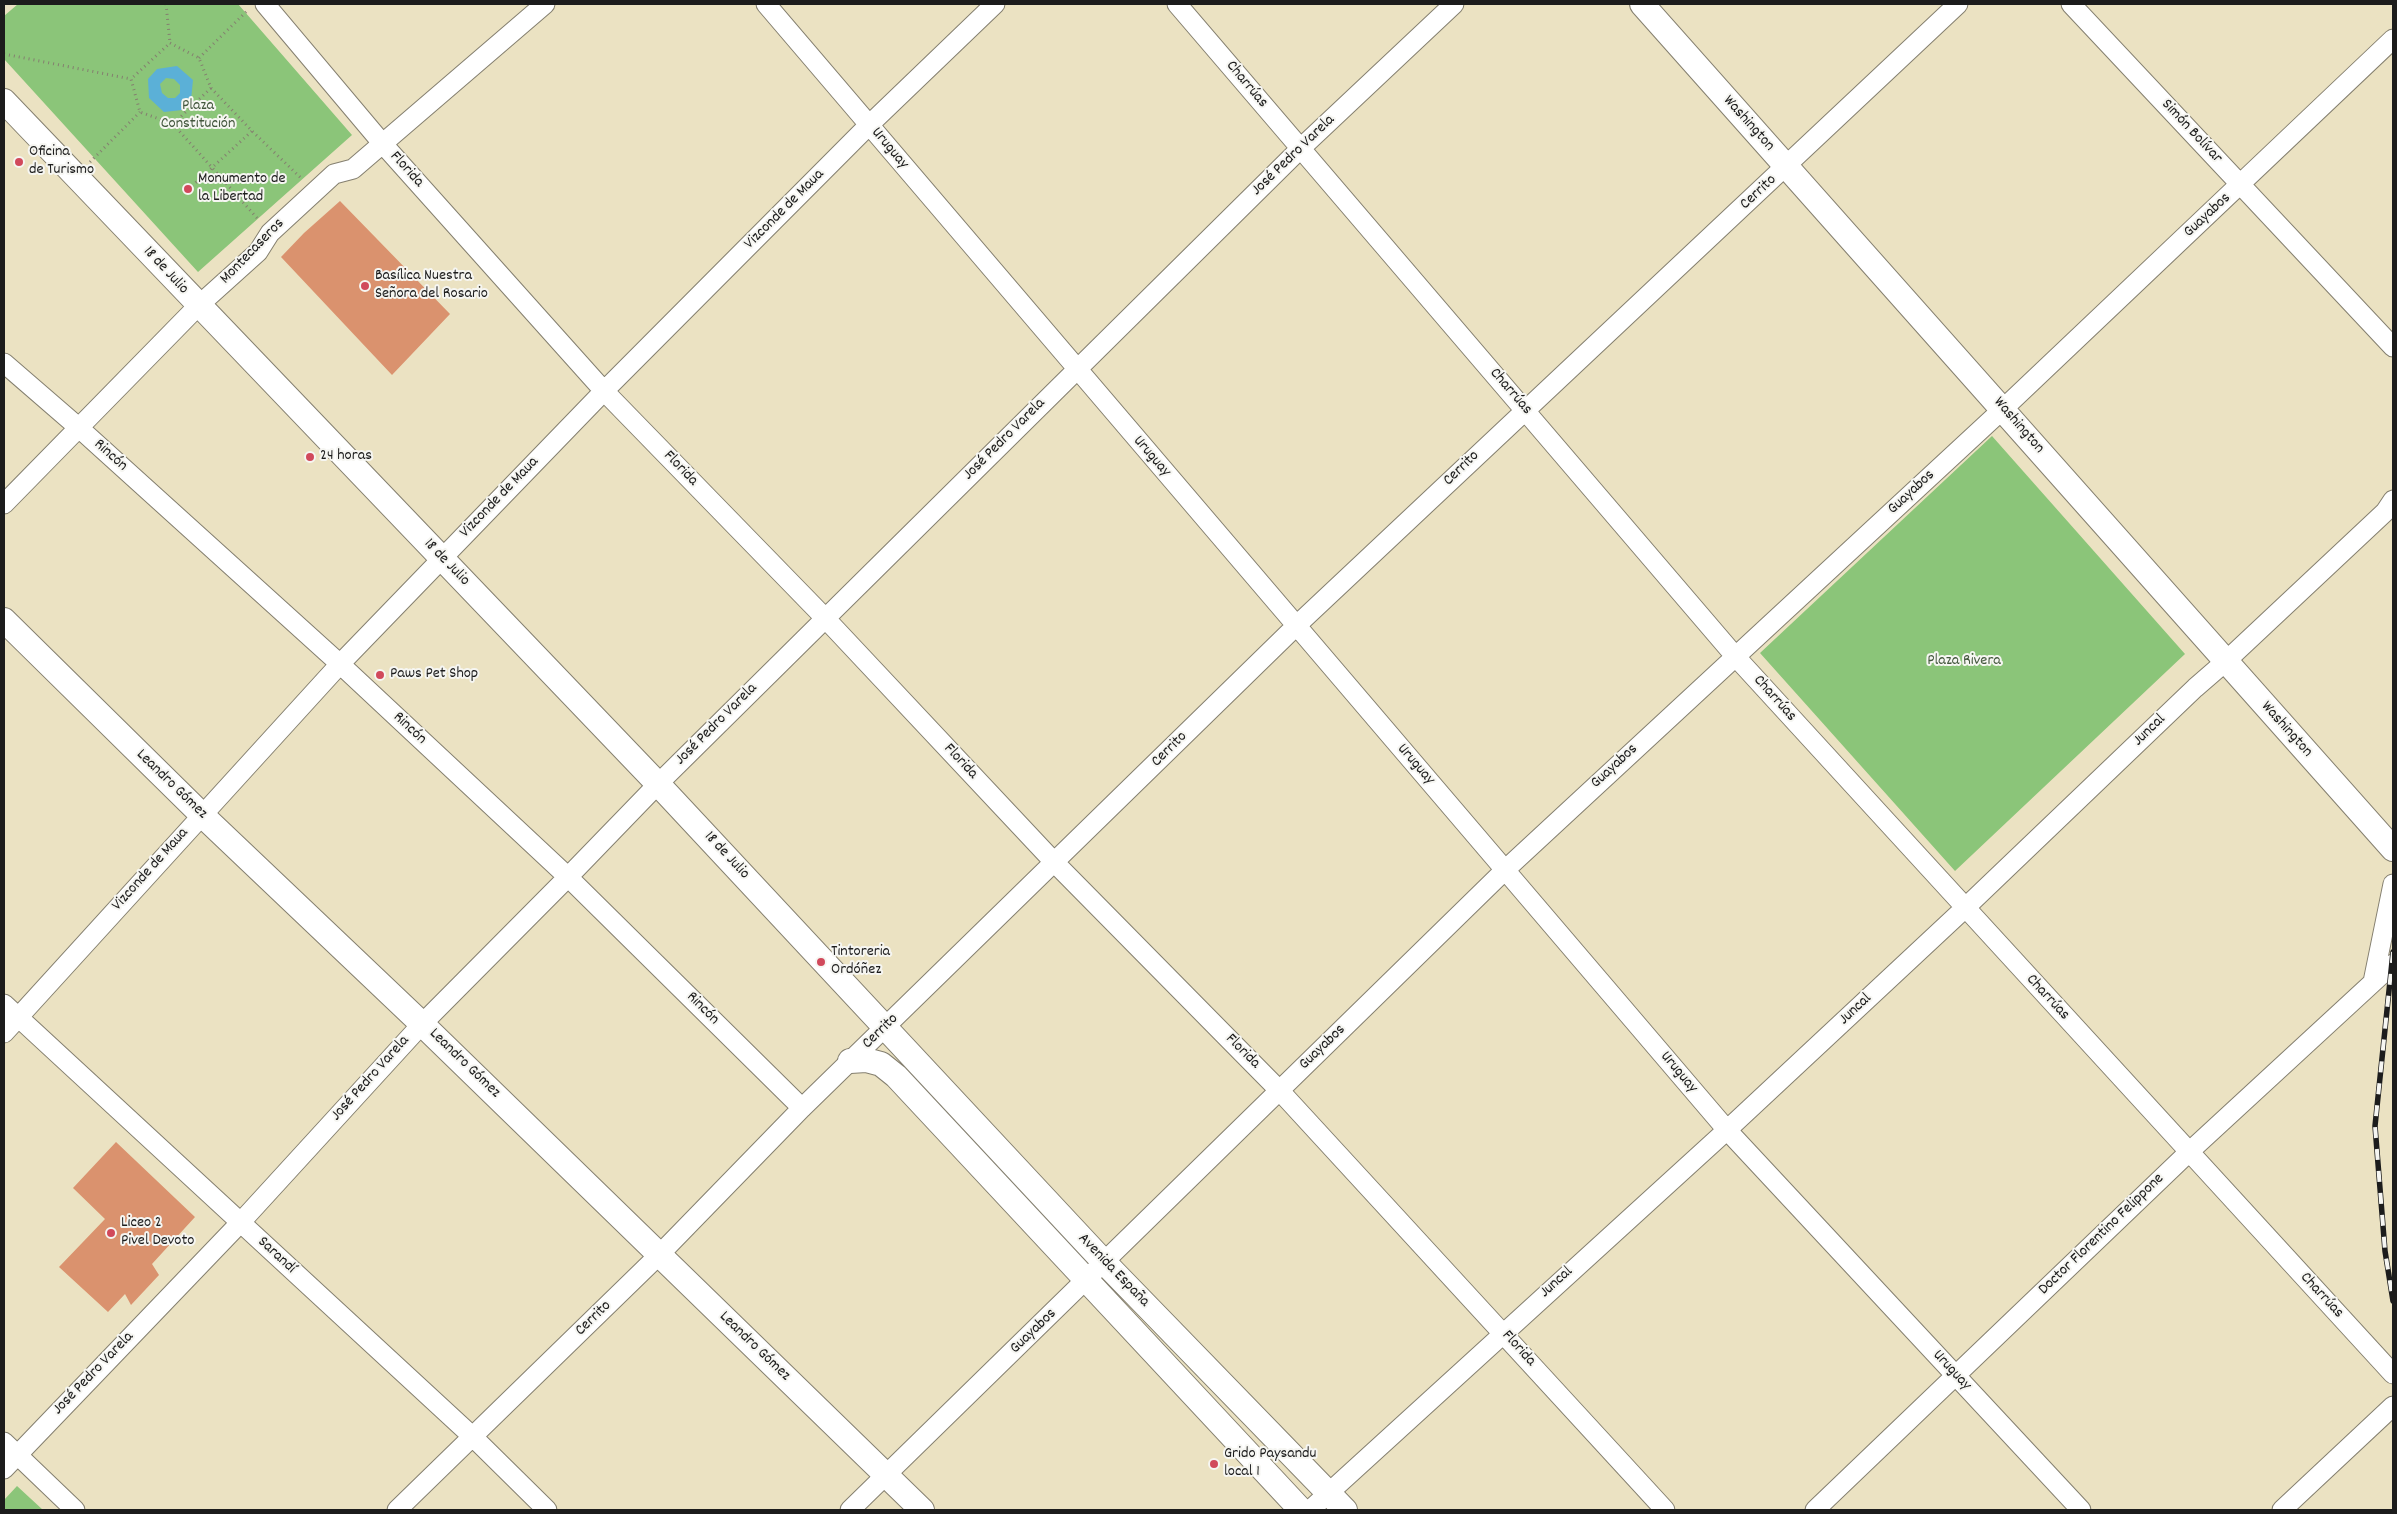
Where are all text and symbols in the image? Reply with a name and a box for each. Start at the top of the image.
street label: Charrúas [1221,57,1271,113]
street label: Washington [1718,92,1778,156]
street label: Simón Bolívar [2156,96,2226,168]
park label: Plaza Constitución [161,97,235,135]
street label: José Pedro Varela [1248,111,1340,201]
street label: Uruguay [866,124,912,174]
place label: Oficina de Turismo [29,143,94,181]
street label: Florida [385,148,427,192]
marker: Oficina de Turismo [13,156,25,168]
street label: Vizconde de Maua [741,166,829,254]
place label: Monumento de la Libertad [198,170,285,208]
street label: Cerrito [1737,171,1781,215]
marker: Monumento de la Libertad [182,183,194,195]
street label: Guayabos [2181,189,2235,243]
street label: Montecaseros [217,215,289,289]
street label: 18 de Julio [138,243,192,299]
place label: Basílica Nuestra Señora del Rosario [375,267,488,305]
marker: Basílica Nuestra Señora del Rosario [359,280,371,292]
street label: Charrúas [1484,365,1536,419]
street label: Washington [1988,394,2048,458]
street label: José Pedro Varela [960,395,1050,485]
street label: Uruguay [1128,432,1174,482]
street label: Rincón [89,436,131,476]
place label: 24 horas [320,447,372,467]
street label: Florida [659,447,701,491]
street label: Cerrito [1440,447,1484,491]
marker: 24 horas [304,451,316,463]
street label: Vizconde de Maua [457,453,543,543]
street label: Guayabos [1885,466,1939,520]
street label: 18 de Julio [419,535,473,591]
park label: Plaza Rivera [1927,652,2001,672]
place label: Paws Pet Shop [390,665,478,685]
marker: Paws Pet Shop [374,669,386,681]
street label: Charrúas [1748,672,1800,726]
street label: José Pedro Varela [672,680,762,770]
street label: Washington [2256,698,2316,762]
street label: Rincón [388,709,430,749]
street label: Juncal [2130,711,2170,751]
street label: Cerrito [1148,728,1192,772]
street label: Florida [939,740,981,784]
street label: Uruguay [1392,740,1438,790]
street label: Guayabos [1588,740,1642,794]
street label: Leandro Gómez [131,746,211,824]
street label: Vizconde de Maua [109,824,193,916]
street label: 18 de Julio [699,828,753,884]
place label: Tintoreria Ordóñez [831,943,890,981]
marker: Tintoreria Ordóñez [815,956,827,968]
street label: Charrúas [2021,971,2073,1025]
street label: Rincón [681,988,723,1030]
street label: Juncal [1836,990,1876,1030]
street label: Cerrito [859,1010,903,1054]
street label: Guayabos [1296,1021,1350,1075]
street label: Leandro Gómez [424,1025,504,1103]
street label: Florida [1220,1030,1264,1074]
street label: José Pedro Varela [328,1032,414,1126]
street label: Uruguay [1655,1048,1701,1098]
street label: Doctor Florentino Felippone [2035,1170,2169,1300]
place label: Liceo 2 Pivel Devoto [121,1214,194,1252]
marker: Liceo 2 Pivel Devoto [105,1227,117,1239]
street label: Avenida España [1073,1230,1153,1312]
street label: Sarandí [253,1233,299,1279]
street label: Juncal [1537,1263,1577,1303]
street label: Charrúas [2295,1269,2347,1323]
street label: Cerrito [572,1297,616,1341]
street label: Guayabos [1007,1305,1061,1359]
street label: Leandro Gómez [714,1308,794,1386]
street label: Florida [1497,1327,1539,1371]
street label: José Pedro Varela [49,1328,139,1420]
street label: Uruguay [1927,1347,1975,1395]
place label: Grido Paysandu local 1 [1224,1445,1317,1483]
marker: Grido Paysandu local 1 [1208,1458,1220,1470]

